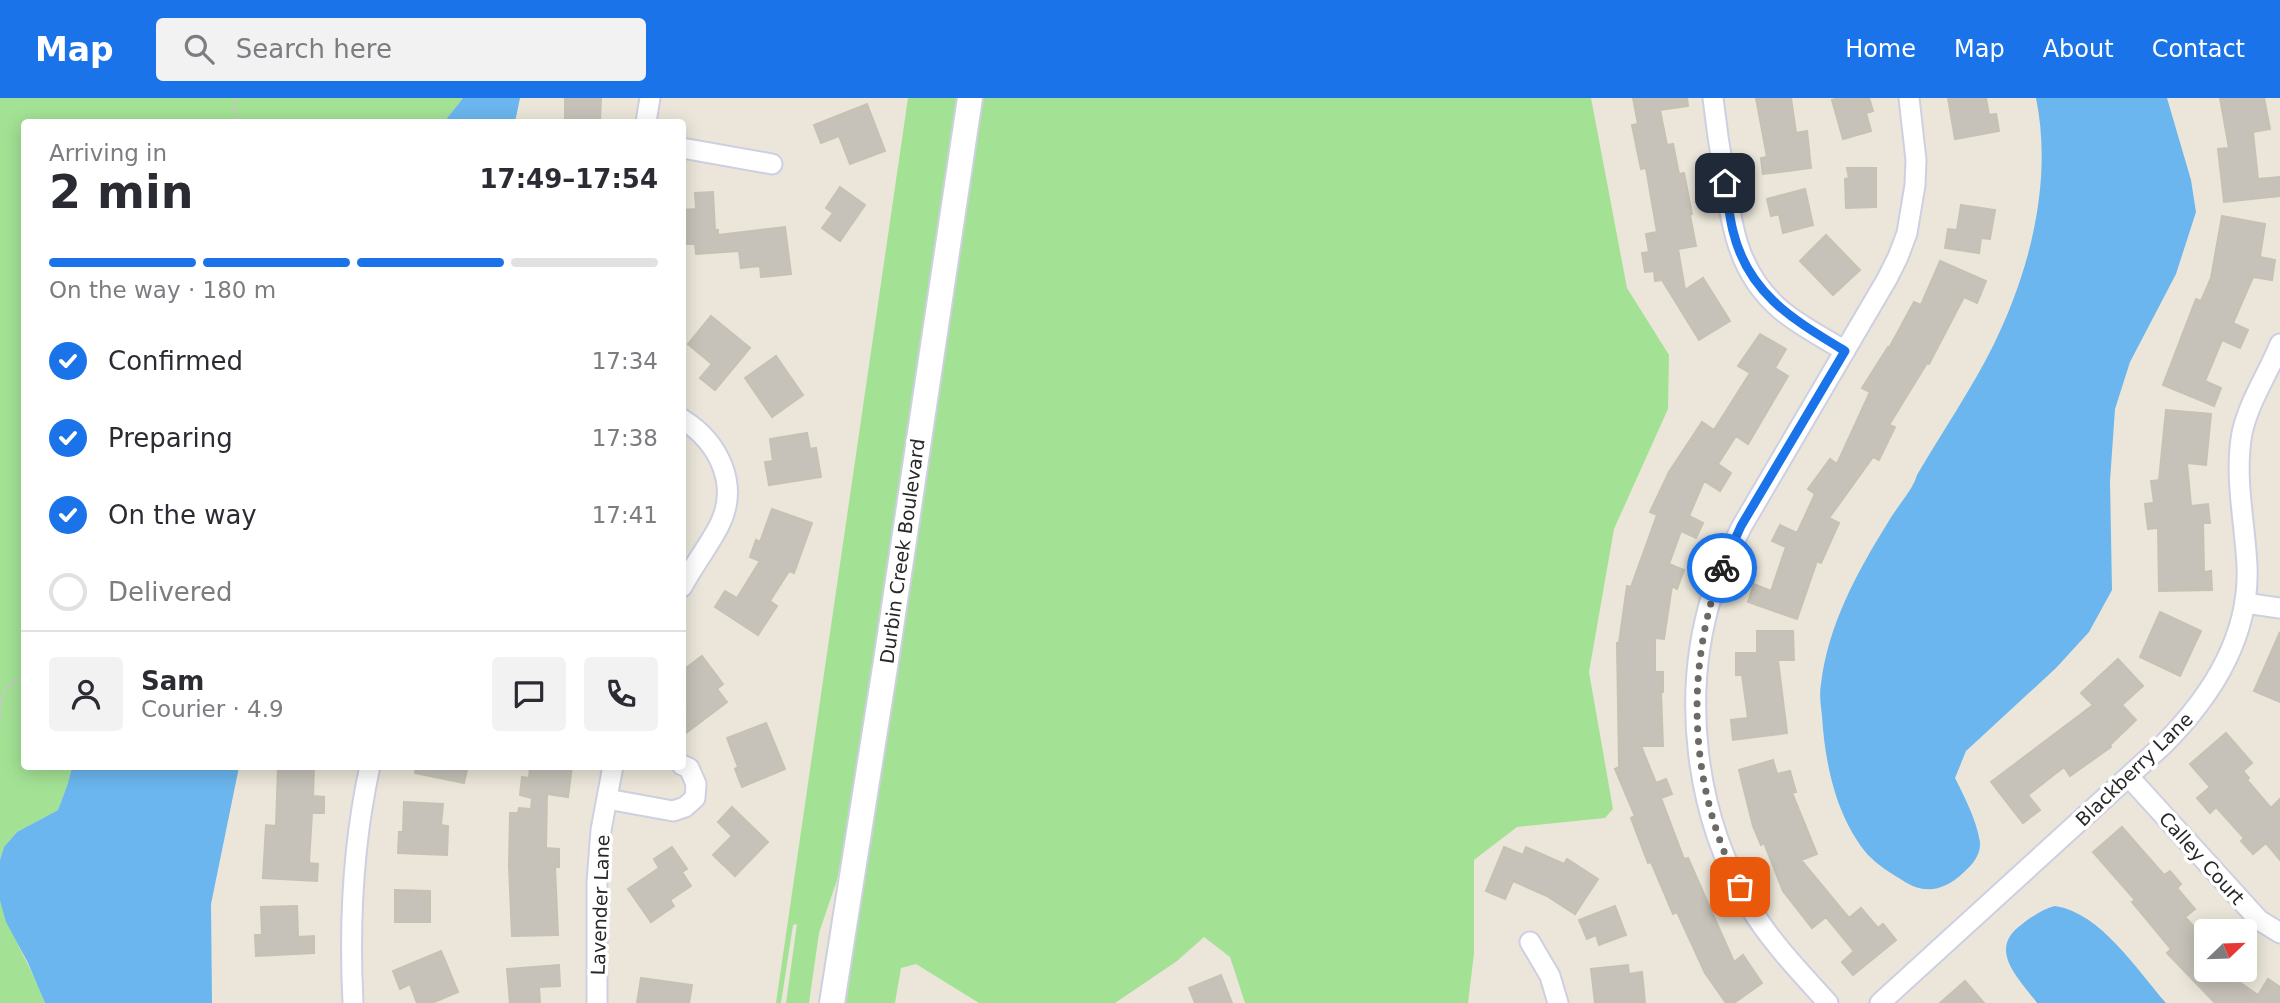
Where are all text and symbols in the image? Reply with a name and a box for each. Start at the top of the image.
search box [156,18,646,81]
text: Map [35,30,114,69]
icon: search [180,30,218,68]
text: Search here [236,34,392,64]
text: Home [1845,35,1916,63]
text: Map [1954,35,2005,63]
text: About [2043,35,2114,63]
text: Contact [2152,35,2245,63]
text: Arriving in [49,140,167,166]
pin [1695,153,1755,213]
text: 17:49–17:54 [479,164,658,194]
icon: home [1706,164,1744,202]
text: 2 min [49,165,193,219]
text: On the way · 180 m [49,277,276,303]
icon: check [49,342,87,380]
text: Confirmed [108,346,243,376]
text: 17:34 [592,348,658,374]
icon: check [49,419,87,457]
text: Preparing [108,423,233,453]
text: 17:38 [592,425,658,451]
street label: Durbin Creek Boulevard [875,437,929,665]
icon: check [49,496,87,534]
text: On the way [108,500,257,530]
text: 17:41 [592,502,658,528]
courier [1687,533,1757,603]
icon: bike [1703,549,1741,587]
text: Delivered [108,577,232,607]
button: person [49,657,123,731]
button: chat [492,657,566,731]
button: phone [584,657,658,731]
text: Sam [141,666,204,696]
text: Courier · 4.9 [141,696,284,722]
street label: Blackberry Lane [2071,708,2197,830]
street label: Calley Court [2155,807,2249,909]
street label: Lavender Lane [587,834,613,976]
pin [1710,857,1770,917]
icon: bag [1721,868,1759,906]
north arrow [2194,919,2258,982]
map controls [2194,919,2257,982]

